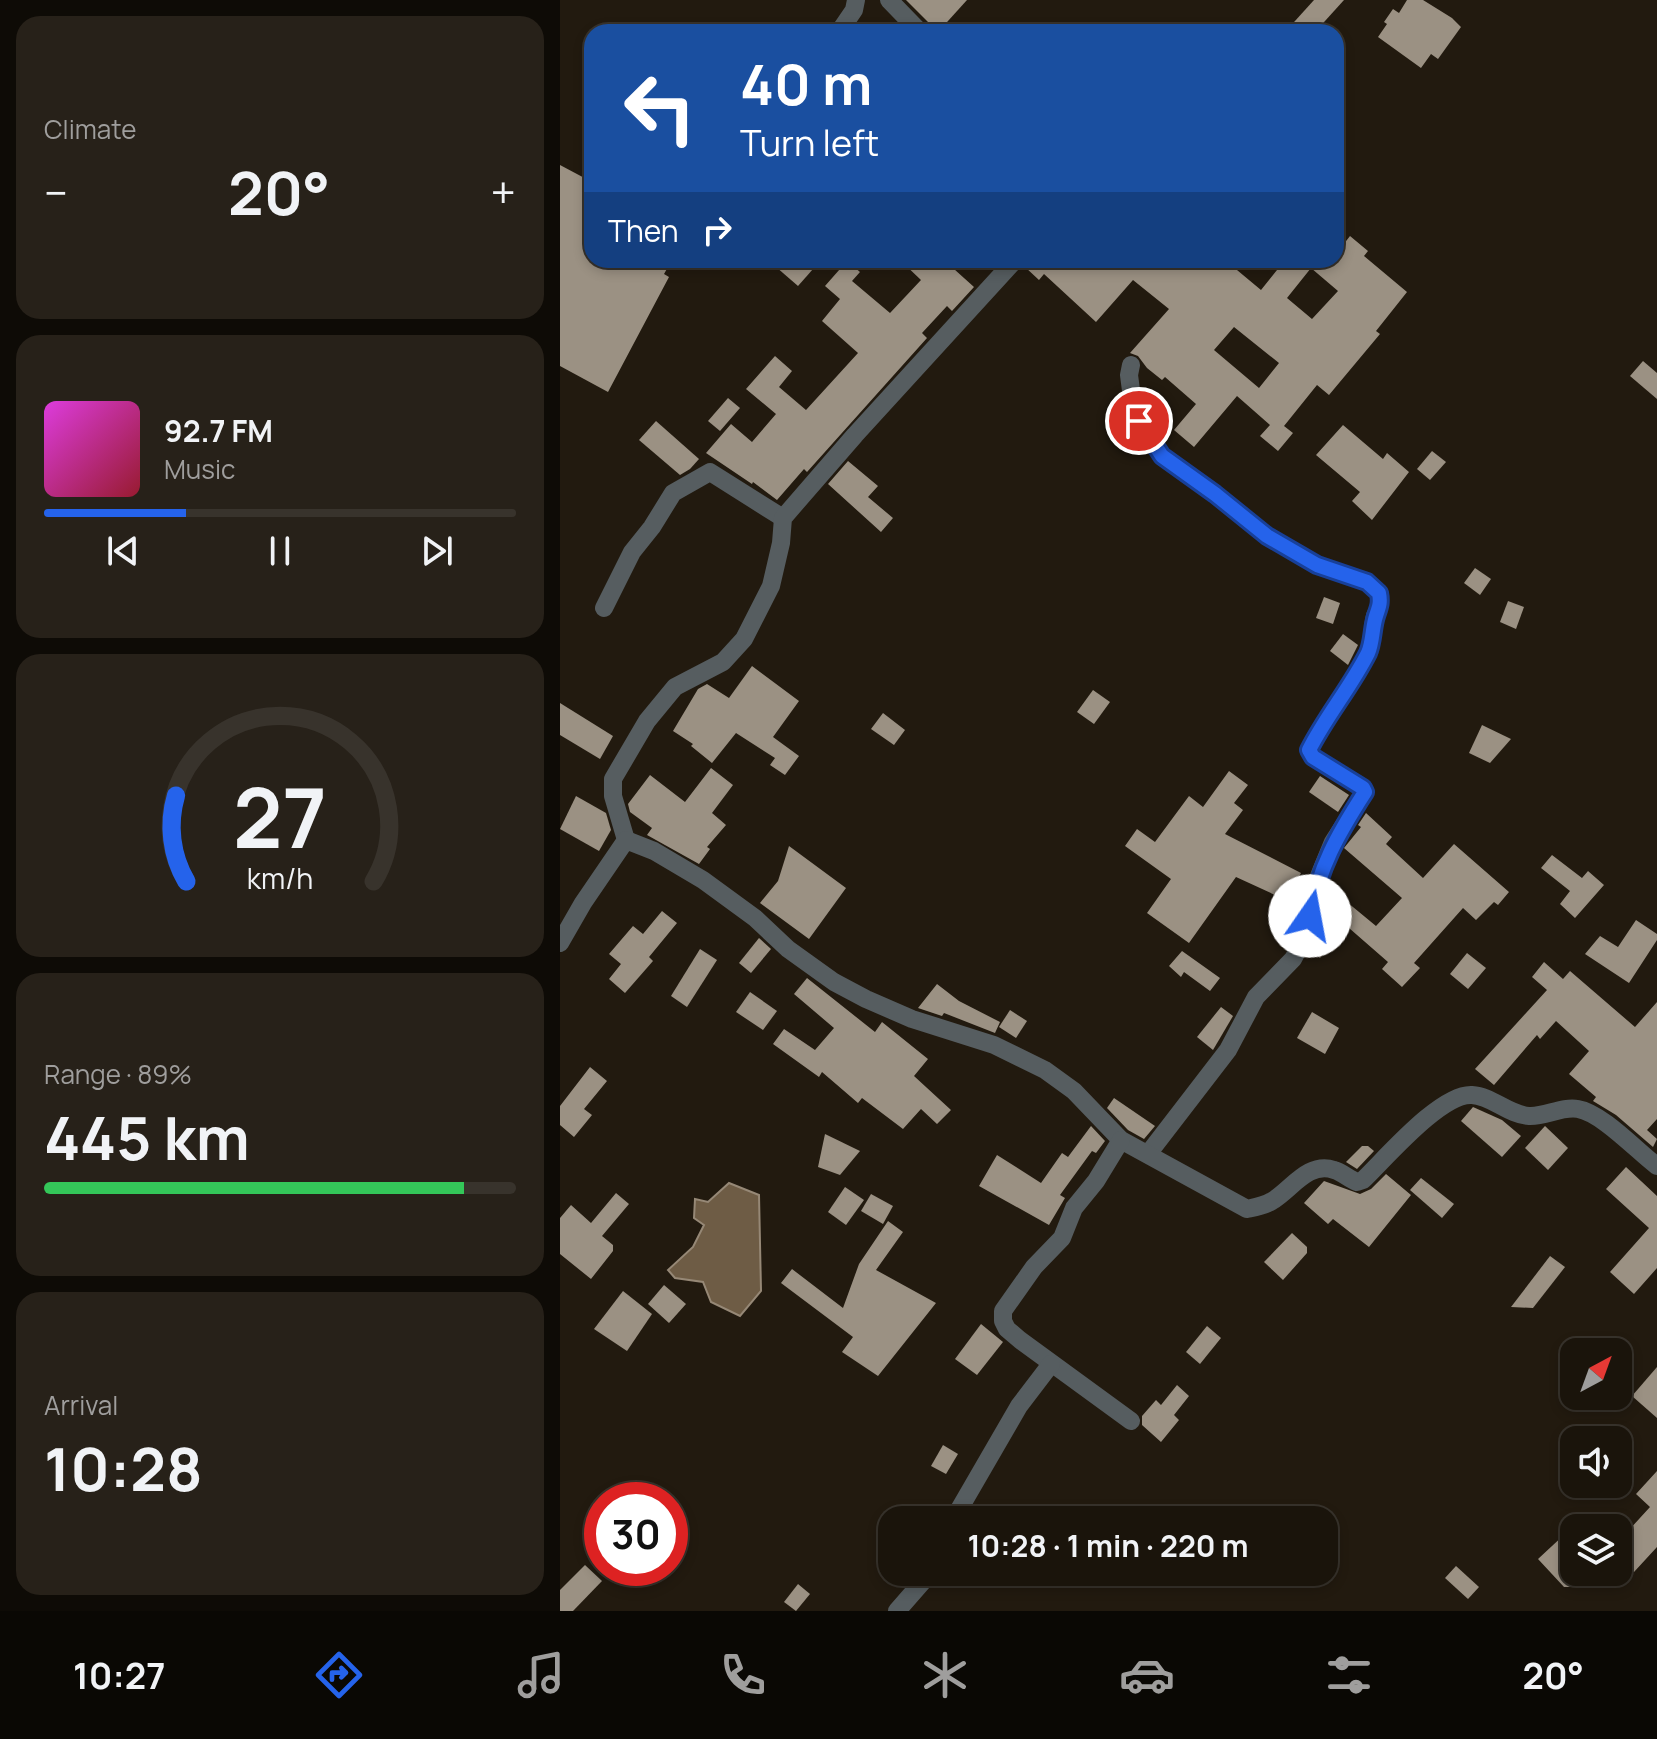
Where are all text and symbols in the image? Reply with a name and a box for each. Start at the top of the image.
text: 40 m [740,45,872,122]
icon: left [608,56,712,160]
text: Climate [44,111,136,147]
text: Turn left [740,118,879,167]
text: 20° [228,151,330,233]
text: − [44,162,68,222]
text: + [491,162,516,222]
icon: right [695,208,739,252]
text: Then [608,210,679,251]
pin [1105,387,1173,455]
icon: arrive [1117,399,1161,443]
text: 92.7 FM [164,410,273,451]
text: Music [164,451,235,487]
icon: previous [101,529,145,573]
icon: pause [258,529,302,573]
icon: next [415,529,459,573]
text: 27 [233,758,327,872]
text: km/h [247,859,313,898]
position arrow [1268,874,1352,958]
text: Range · 89% [44,1056,192,1092]
text: 445 km [44,1096,250,1178]
north arrow [1560,1338,1632,1410]
map controls [1560,1338,1632,1586]
text: Arrival [44,1387,118,1423]
button: sound [1560,1426,1632,1498]
text: 10:28 [44,1427,203,1509]
speed limit sign: 30 [584,1482,688,1586]
button: layers [1560,1514,1632,1586]
text: 10:28 · 1 min · 220 m [967,1525,1249,1566]
icon: directions [311,1647,367,1703]
icon: music [513,1647,569,1703]
icon: phone [715,1647,771,1703]
icon: climate [917,1647,973,1703]
icon: car [1119,1647,1175,1703]
icon: filters [1321,1647,1377,1703]
text: 10:27 [73,1651,165,1700]
text: 20° [1523,1651,1584,1700]

